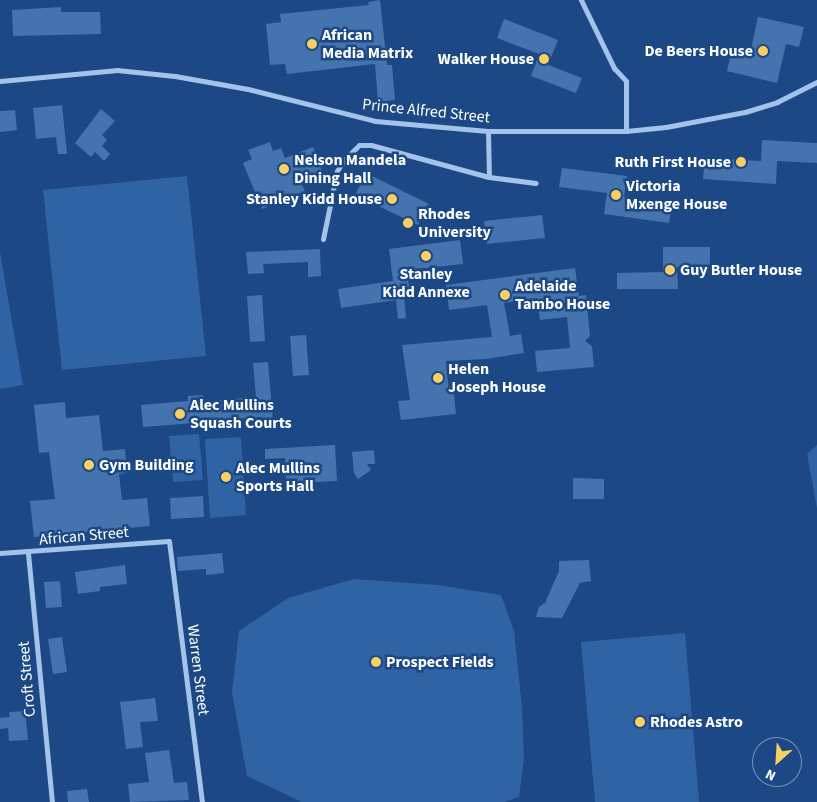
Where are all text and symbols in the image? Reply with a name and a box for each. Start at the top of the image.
place label: African Media Matrix [322,25,413,63]
marker: African Media Matrix [306,38,318,50]
place label: De Beers House [644,41,753,61]
marker: De Beers House [757,45,769,57]
place label: Walker House [438,49,534,69]
marker: Walker House [538,53,550,65]
street label: Prince Alfred Street [361,95,491,127]
place label: Nelson Mandela Dining Hall [294,150,406,188]
place label: Ruth First House [614,152,731,172]
marker: Ruth First House [735,156,747,168]
marker: Nelson Mandela Dining Hall [278,163,290,175]
place label: Victoria Mxenge House [626,176,727,214]
place label: Stanley Kidd House [246,189,382,209]
marker: Victoria Mxenge House [610,189,622,201]
marker: Stanley Kidd House [386,193,398,205]
place label: Rhodes University [418,204,491,242]
marker: Rhodes University [402,217,414,229]
marker: Stanley Kidd Annexe [420,250,432,262]
place label: Guy Butler House [680,260,802,280]
place label: Stanley Kidd Annexe [382,264,470,302]
marker: Guy Butler House [664,264,676,276]
place label: Adelaide Tambo House [515,276,610,314]
marker: Adelaide Tambo House [499,289,511,301]
place label: Helen Joseph House [448,359,546,397]
marker: Helen Joseph House [432,372,444,384]
place label: Alec Mullins Squash Courts [190,395,292,433]
marker: Alec Mullins Squash Courts [174,408,186,420]
place label: Gym Building [99,455,193,475]
place label: Alec Mullins Sports Hall [236,458,320,496]
marker: Gym Building [83,459,95,471]
marker: Alec Mullins Sports Hall [220,471,232,483]
street label: African Street [38,523,130,549]
street label: Warren Street [183,624,213,716]
street label: Croft Street [14,640,40,718]
place label: Prospect Fields [386,652,494,672]
marker: Prospect Fields [370,656,382,668]
place label: Rhodes Astro [650,712,743,732]
marker: Rhodes Astro [634,716,646,728]
north arrow [752,737,802,787]
text: N [762,764,779,786]

